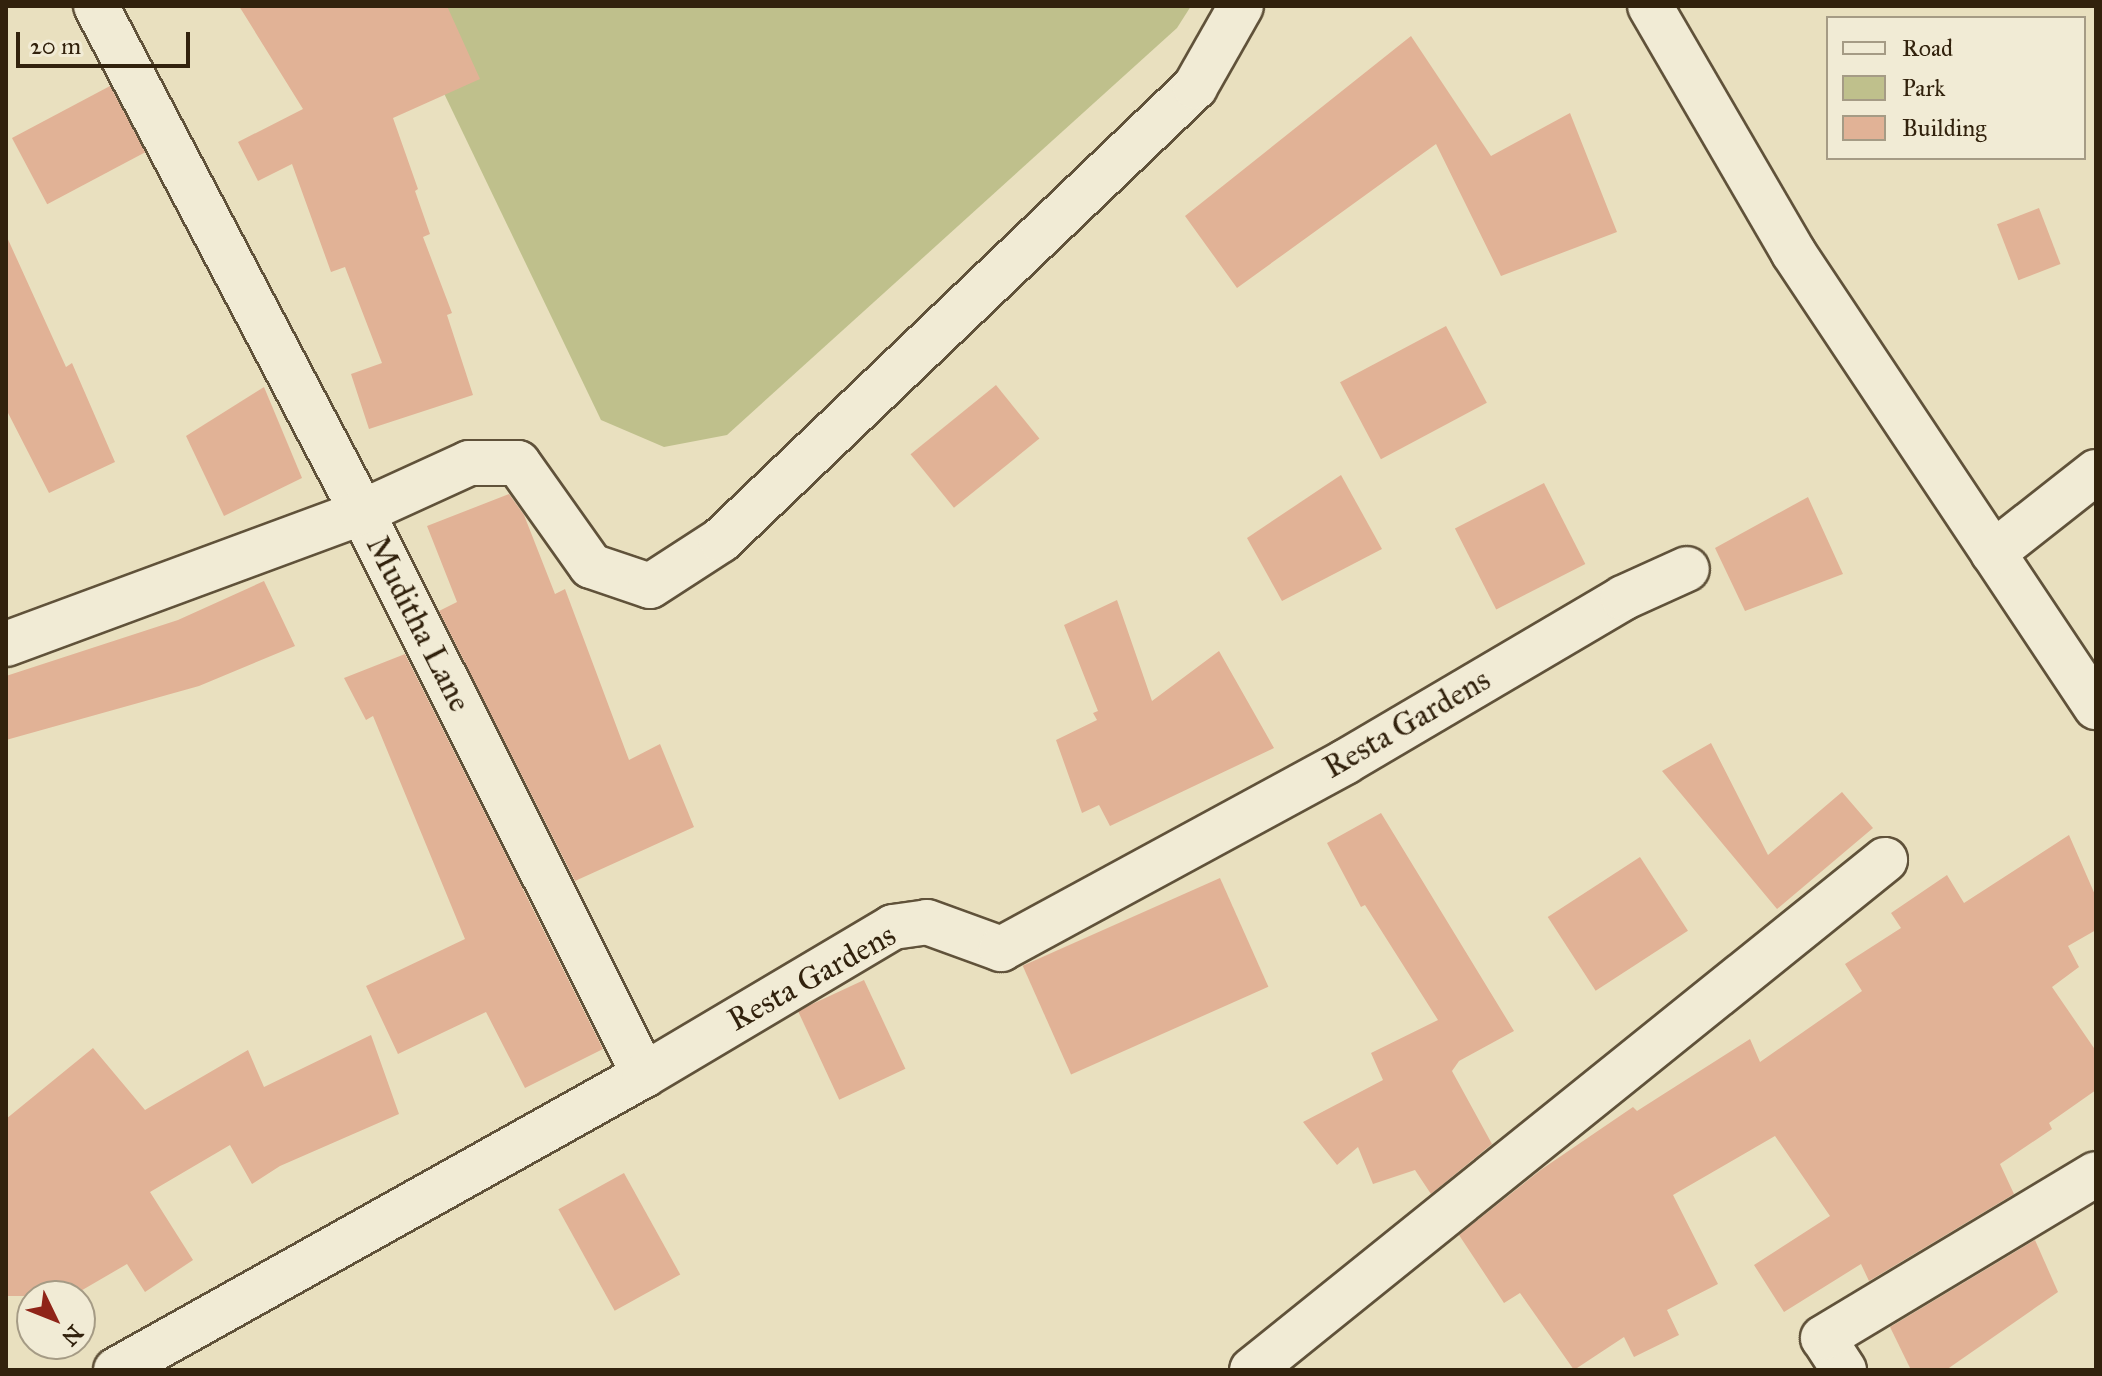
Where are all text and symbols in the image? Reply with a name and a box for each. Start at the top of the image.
scale bar [20,16,194,66]
legend [1826,16,2086,160]
text: 20 m [30,31,81,61]
text: Road [1902,33,1953,63]
text: Park [1902,73,1945,103]
text: Building [1902,113,1987,143]
street label: Muditha Lane [357,530,479,718]
street label: Resta Gardens [1317,661,1497,787]
street label: Resta Gardens [721,916,903,1040]
north arrow [16,1280,96,1360]
text: N [56,1319,89,1351]

